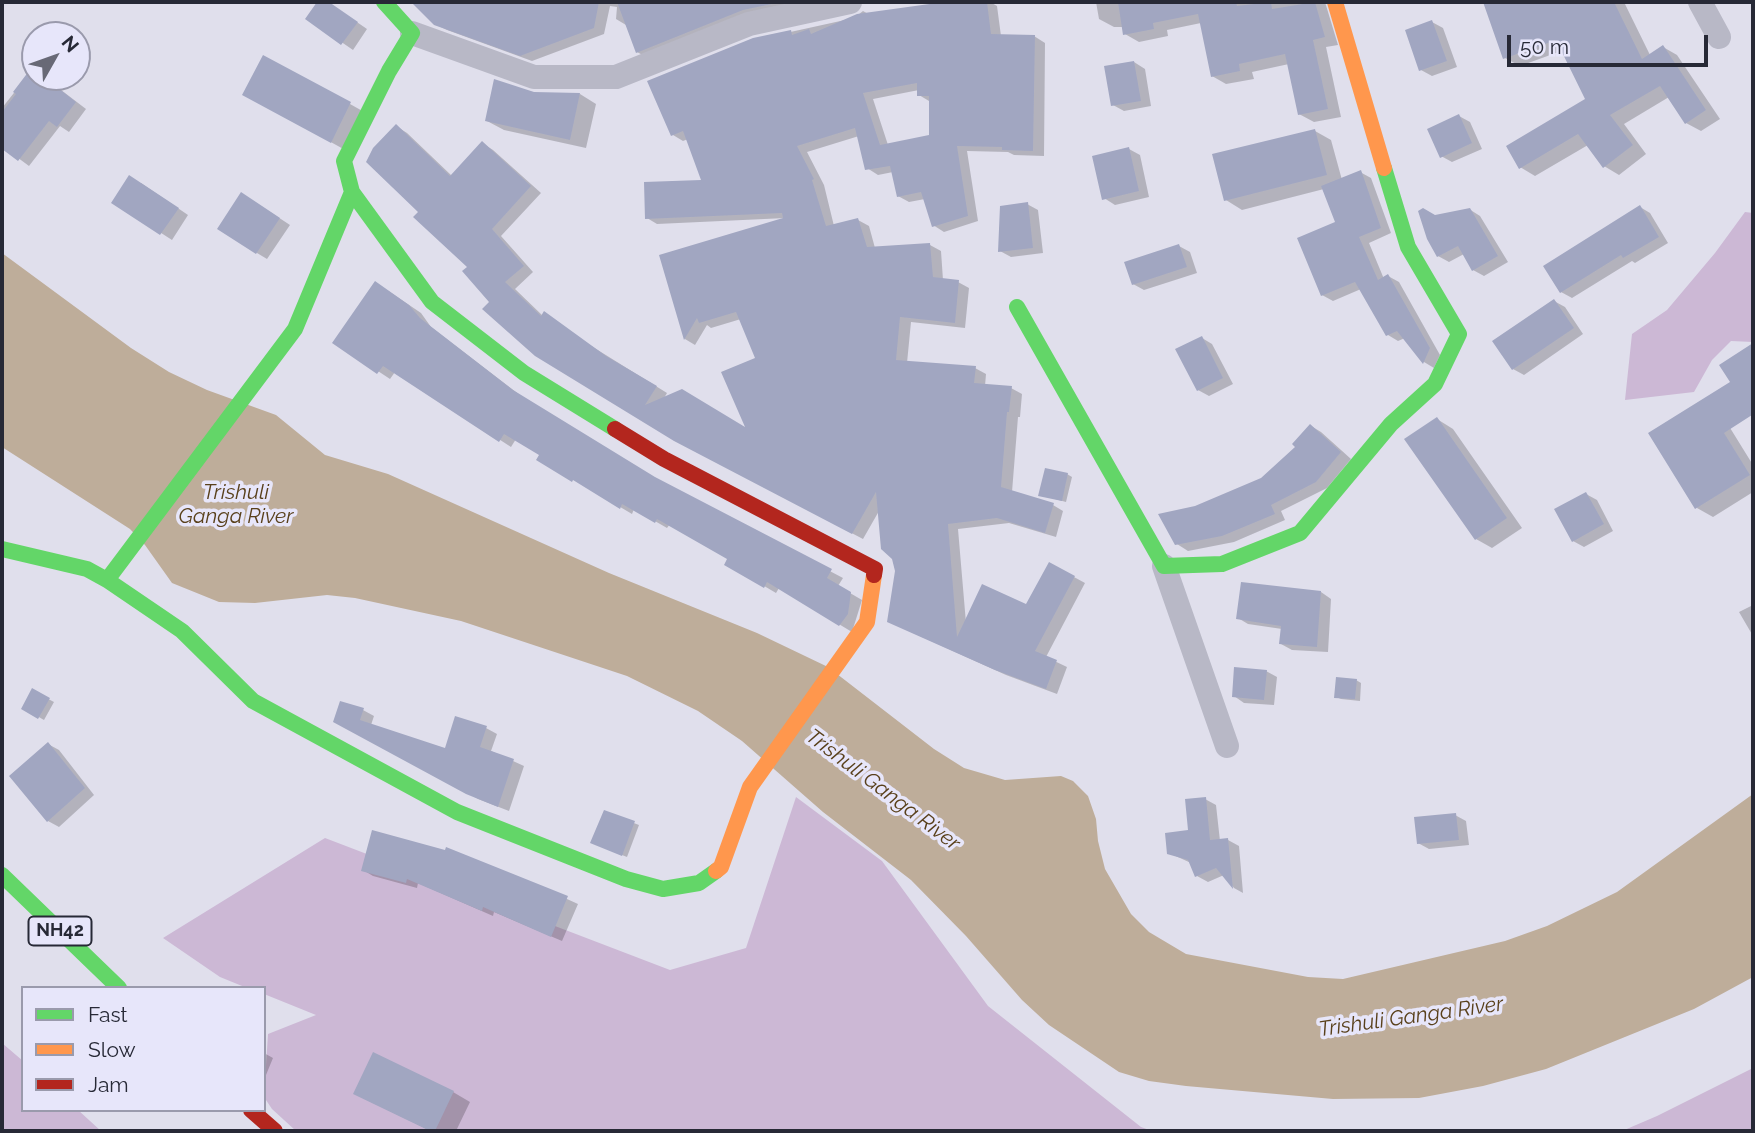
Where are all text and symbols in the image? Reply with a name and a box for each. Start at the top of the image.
north arrow [21,21,91,91]
scale bar [1510,21,1711,65]
text: N [57,31,84,56]
text: 50 m [1520,34,1569,59]
water label: Trishuli Ganga River [178,480,294,530]
water label: Trishuli Ganga River [801,724,965,856]
road number: NH42 [28,916,92,946]
legend [21,986,266,1112]
water label: Trishuli Ganga River [1317,992,1505,1042]
text: Fast [88,1002,128,1027]
text: Slow [88,1037,136,1062]
text: Jam [88,1072,129,1097]

